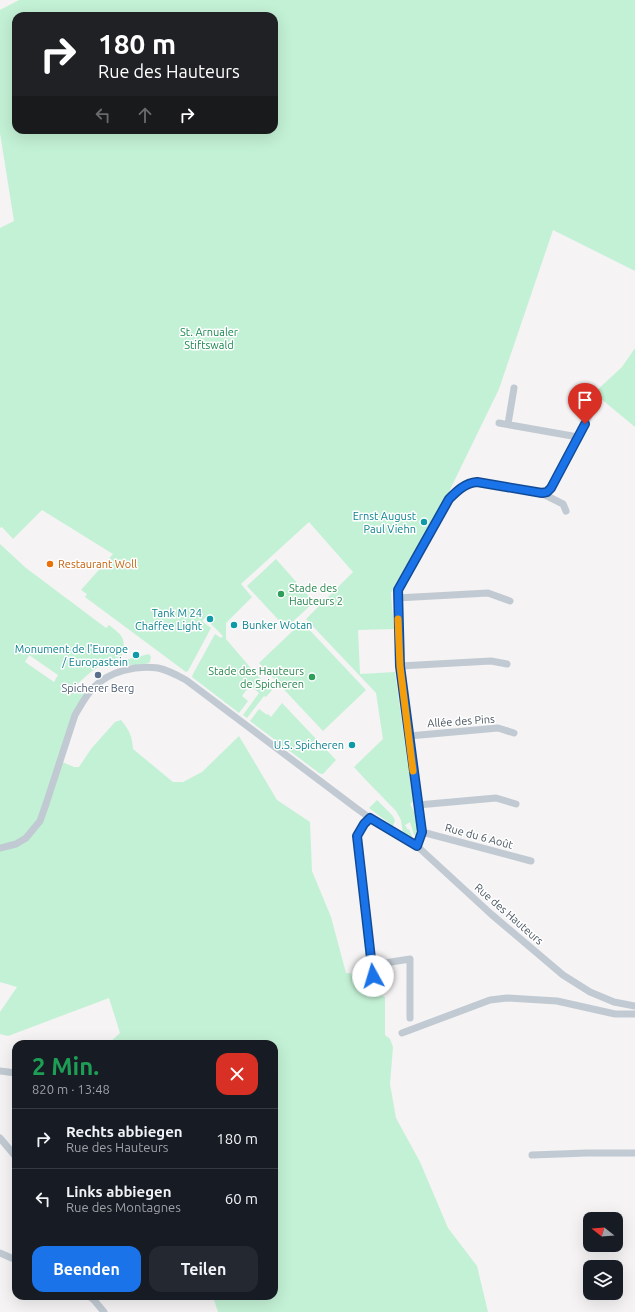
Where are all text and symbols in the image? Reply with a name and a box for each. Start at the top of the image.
icon: right [32,28,84,80]
text: 180 m [98,28,176,59]
text: Rue des Hauteurs [98,61,240,81]
icon: left [92,104,114,126]
icon: ahead [134,104,156,126]
icon: right [176,104,198,126]
park label: St. Arnualer Stiftswald [180,326,239,351]
pin [568,383,602,424]
icon: arrive [574,389,596,411]
place label: Ernst August Paul Viehn [353,510,417,535]
marker: Ernst August Paul Viehn [419,517,429,527]
place label: Restaurant Woll [58,558,137,570]
marker: Restaurant Woll [45,559,55,569]
place label: Stade des Hauteurs 2 [289,582,343,607]
marker: Stade des Hauteurs 2 [276,589,286,599]
place label: Tank M 24 Chaffee Light [135,607,203,632]
marker: Tank M 24 Chaffee Light [205,614,215,624]
place label: Bunker Wotan [242,619,312,631]
marker: Bunker Wotan [229,620,239,630]
place label: Monument de l'Europe / Europastein [15,643,128,668]
marker: Monument de l'Europe / Europastein [131,650,141,660]
place label: Stade des Hauteurs de Spicheren [208,665,304,690]
marker: Spicherer Berg [93,670,103,680]
marker: Stade des Hauteurs de Spicheren [307,672,317,682]
place label: Spicherer Berg [62,682,134,694]
street label: Allée des Pins [427,713,495,729]
place label: U.S. Spicheren [274,739,344,751]
marker: U.S. Spicheren [347,740,357,750]
street label: Rue du 6 Août [444,821,515,851]
street label: Rue des Hauteurs [472,881,546,947]
position arrow [352,955,394,997]
text: 2 Min. [32,1053,99,1080]
button: close [216,1053,258,1095]
text: 820 m · 13:48 [32,1082,110,1096]
text: Rechts abbiegen [66,1123,183,1140]
icon: right [32,1128,54,1150]
text: 180 m [216,1130,258,1147]
text: Rue des Hauteurs [66,1140,169,1154]
text: Links abbiegen [66,1183,171,1200]
icon: left [32,1188,54,1210]
text: 60 m [225,1190,258,1207]
text: Rue des Montagnes [66,1200,181,1214]
north arrow [583,1212,623,1252]
map controls [583,1212,623,1300]
button: Beenden [32,1246,141,1292]
button: Teilen [149,1246,258,1292]
button: layers [583,1260,623,1300]

